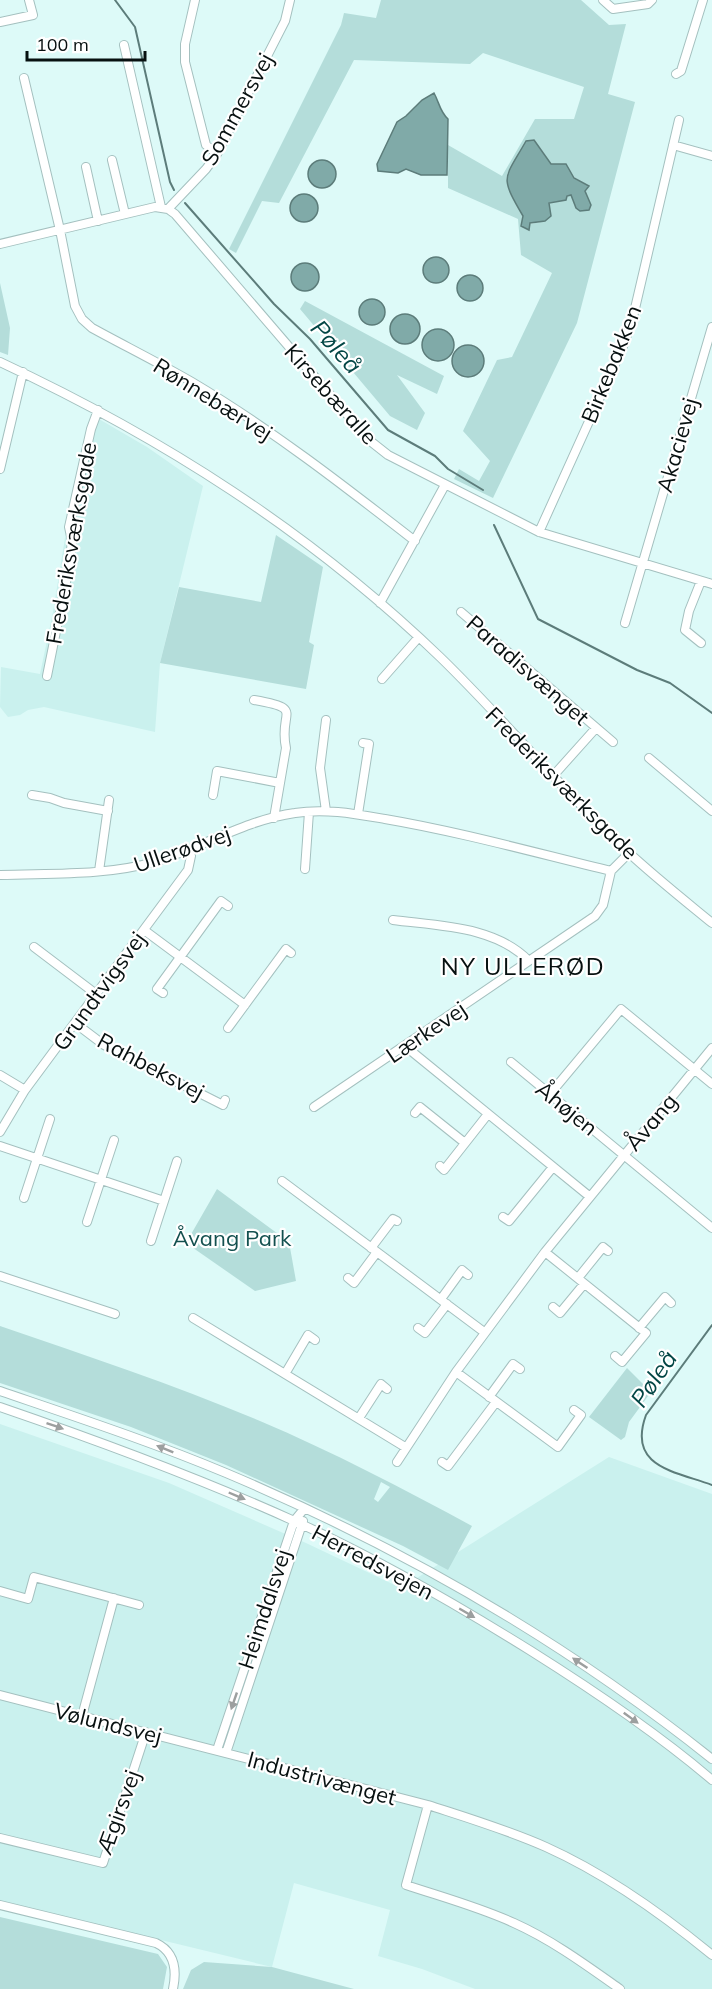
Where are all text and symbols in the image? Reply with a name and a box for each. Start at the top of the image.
scale bar [27,24,146,62]
text: 100 m [36,33,89,56]
street label: Sommersvej [195,48,279,170]
street label: Birkebakken [575,301,647,427]
water label: Pøleå [305,313,369,379]
street label: Kirsebæralle [278,338,384,450]
street label: Rønnebærvej [148,351,278,447]
street label: Akacievej [650,394,704,496]
street label: Frederiksværksgade [39,440,103,646]
street label: Paradisvænget [461,609,595,731]
street label: Frederiksværksgade [480,701,644,865]
street label: Ullerødvej [130,819,234,879]
street label: Grundtvigsvej [46,926,152,1056]
district label: NY ULLERØD [441,951,605,981]
street label: Lærkevej [380,995,472,1069]
street label: Rahbeksvej [93,1026,209,1106]
street label: Åhøjen [530,1075,604,1141]
street label: Åvang [619,1088,683,1156]
park label: Åvang Park [173,1224,292,1252]
water label: Pøleå [623,1344,683,1413]
one-way arrow [46,1422,64,1432]
one-way arrow [155,1444,173,1454]
one-way arrow [229,1491,247,1501]
street label: Herredsvejen [307,1518,439,1606]
street label: Heimdalsvej [231,1546,297,1672]
one-way arrow [459,1608,476,1618]
one-way arrow [572,1657,588,1669]
one-way arrow [228,1692,238,1710]
street label: Vølundsvej [51,1696,165,1750]
one-way arrow [624,1712,639,1724]
street label: Industrivænget [245,1745,400,1811]
street label: Ægirsvej [89,1766,146,1859]

